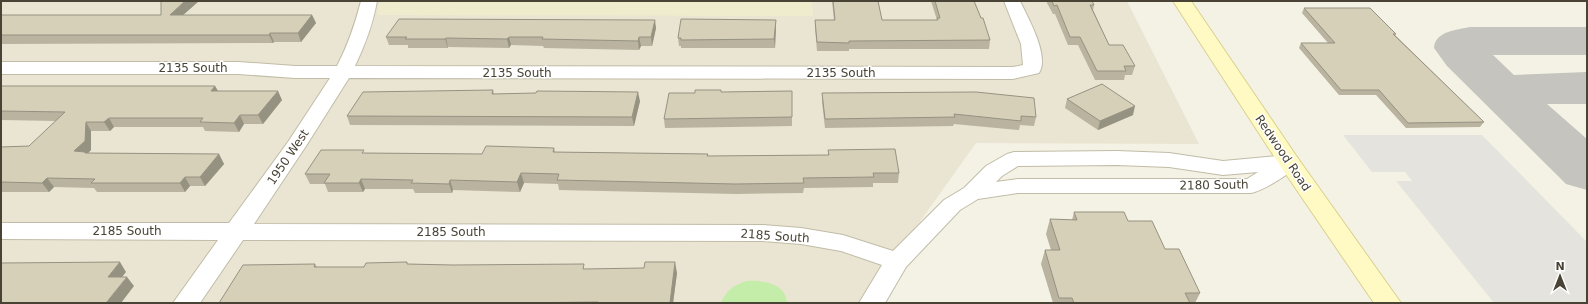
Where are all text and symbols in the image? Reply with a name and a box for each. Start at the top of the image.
street label: 2135 South [158,61,228,75]
street label: 2135 South [482,66,552,80]
street label: 2135 South [806,66,876,80]
street label: Redwood Road [1252,112,1314,194]
street label: 1950 West [264,126,312,187]
street label: 2180 South [1179,177,1249,193]
street label: 2185 South [92,224,162,238]
street label: 2185 South [416,225,486,239]
street label: 2185 South [740,227,810,245]
north arrow [1540,256,1580,296]
text: N [1555,260,1565,273]

